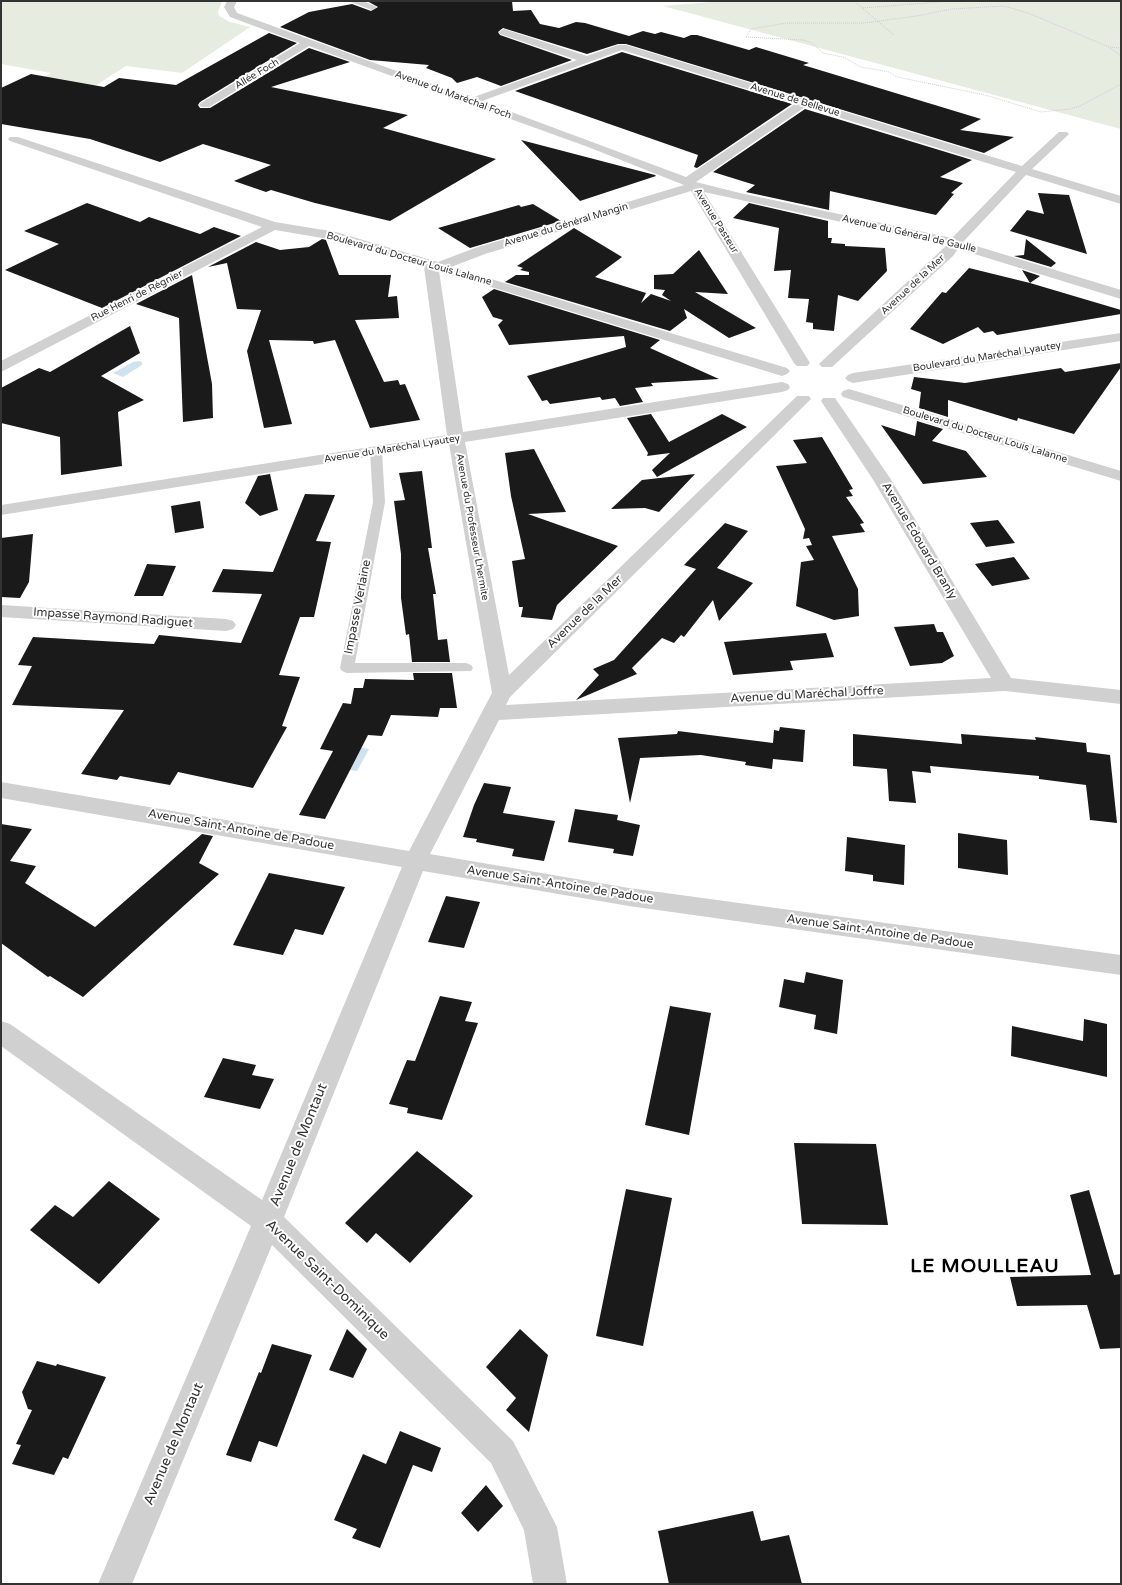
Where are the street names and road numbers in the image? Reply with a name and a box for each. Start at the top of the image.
street label: Allée Foch [233,56,281,92]
street label: Avenue du Maréchal Foch [393,68,513,122]
street label: Avenue de Bellevue [749,81,841,119]
street label: Avenue Pasteur [691,186,741,256]
street label: Avenue du Général Mangin [502,200,630,250]
street label: Avenue du Général de Gaulle [841,213,977,255]
street label: Boulevard du Docteur Louis Lalanne [325,230,493,288]
street label: Avenue de la Mer [879,252,947,318]
street label: Rue Henri de Régnier [89,268,185,324]
street label: Boulevard du Maréchal Lyautey [912,339,1062,375]
street label: Boulevard du Docteur Louis Lalanne [901,404,1069,466]
street label: Avenue du Maréchal Lyautey [323,432,461,466]
street label: Avenue du Professeur Lhermite [453,453,491,601]
street label: Avenue Edouard Branly [878,480,960,602]
street label: Impasse Verlaine [342,559,374,655]
street label: Avenue de la Mer [544,572,626,652]
street label: Impasse Raymond Radiguet [33,605,193,631]
street label: Avenue du Maréchal Joffre [730,684,884,706]
street label: Avenue Saint-Antoine de Padoue [147,807,335,853]
street label: Avenue Saint-Antoine de Padoue [466,863,654,907]
street label: Avenue Saint-Antoine de Padoue [786,912,974,952]
street label: Avenue de Montaut [267,1081,331,1209]
street label: Avenue Saint-Dominique [262,1216,392,1344]
street label: Avenue de Montaut [141,1380,207,1508]

